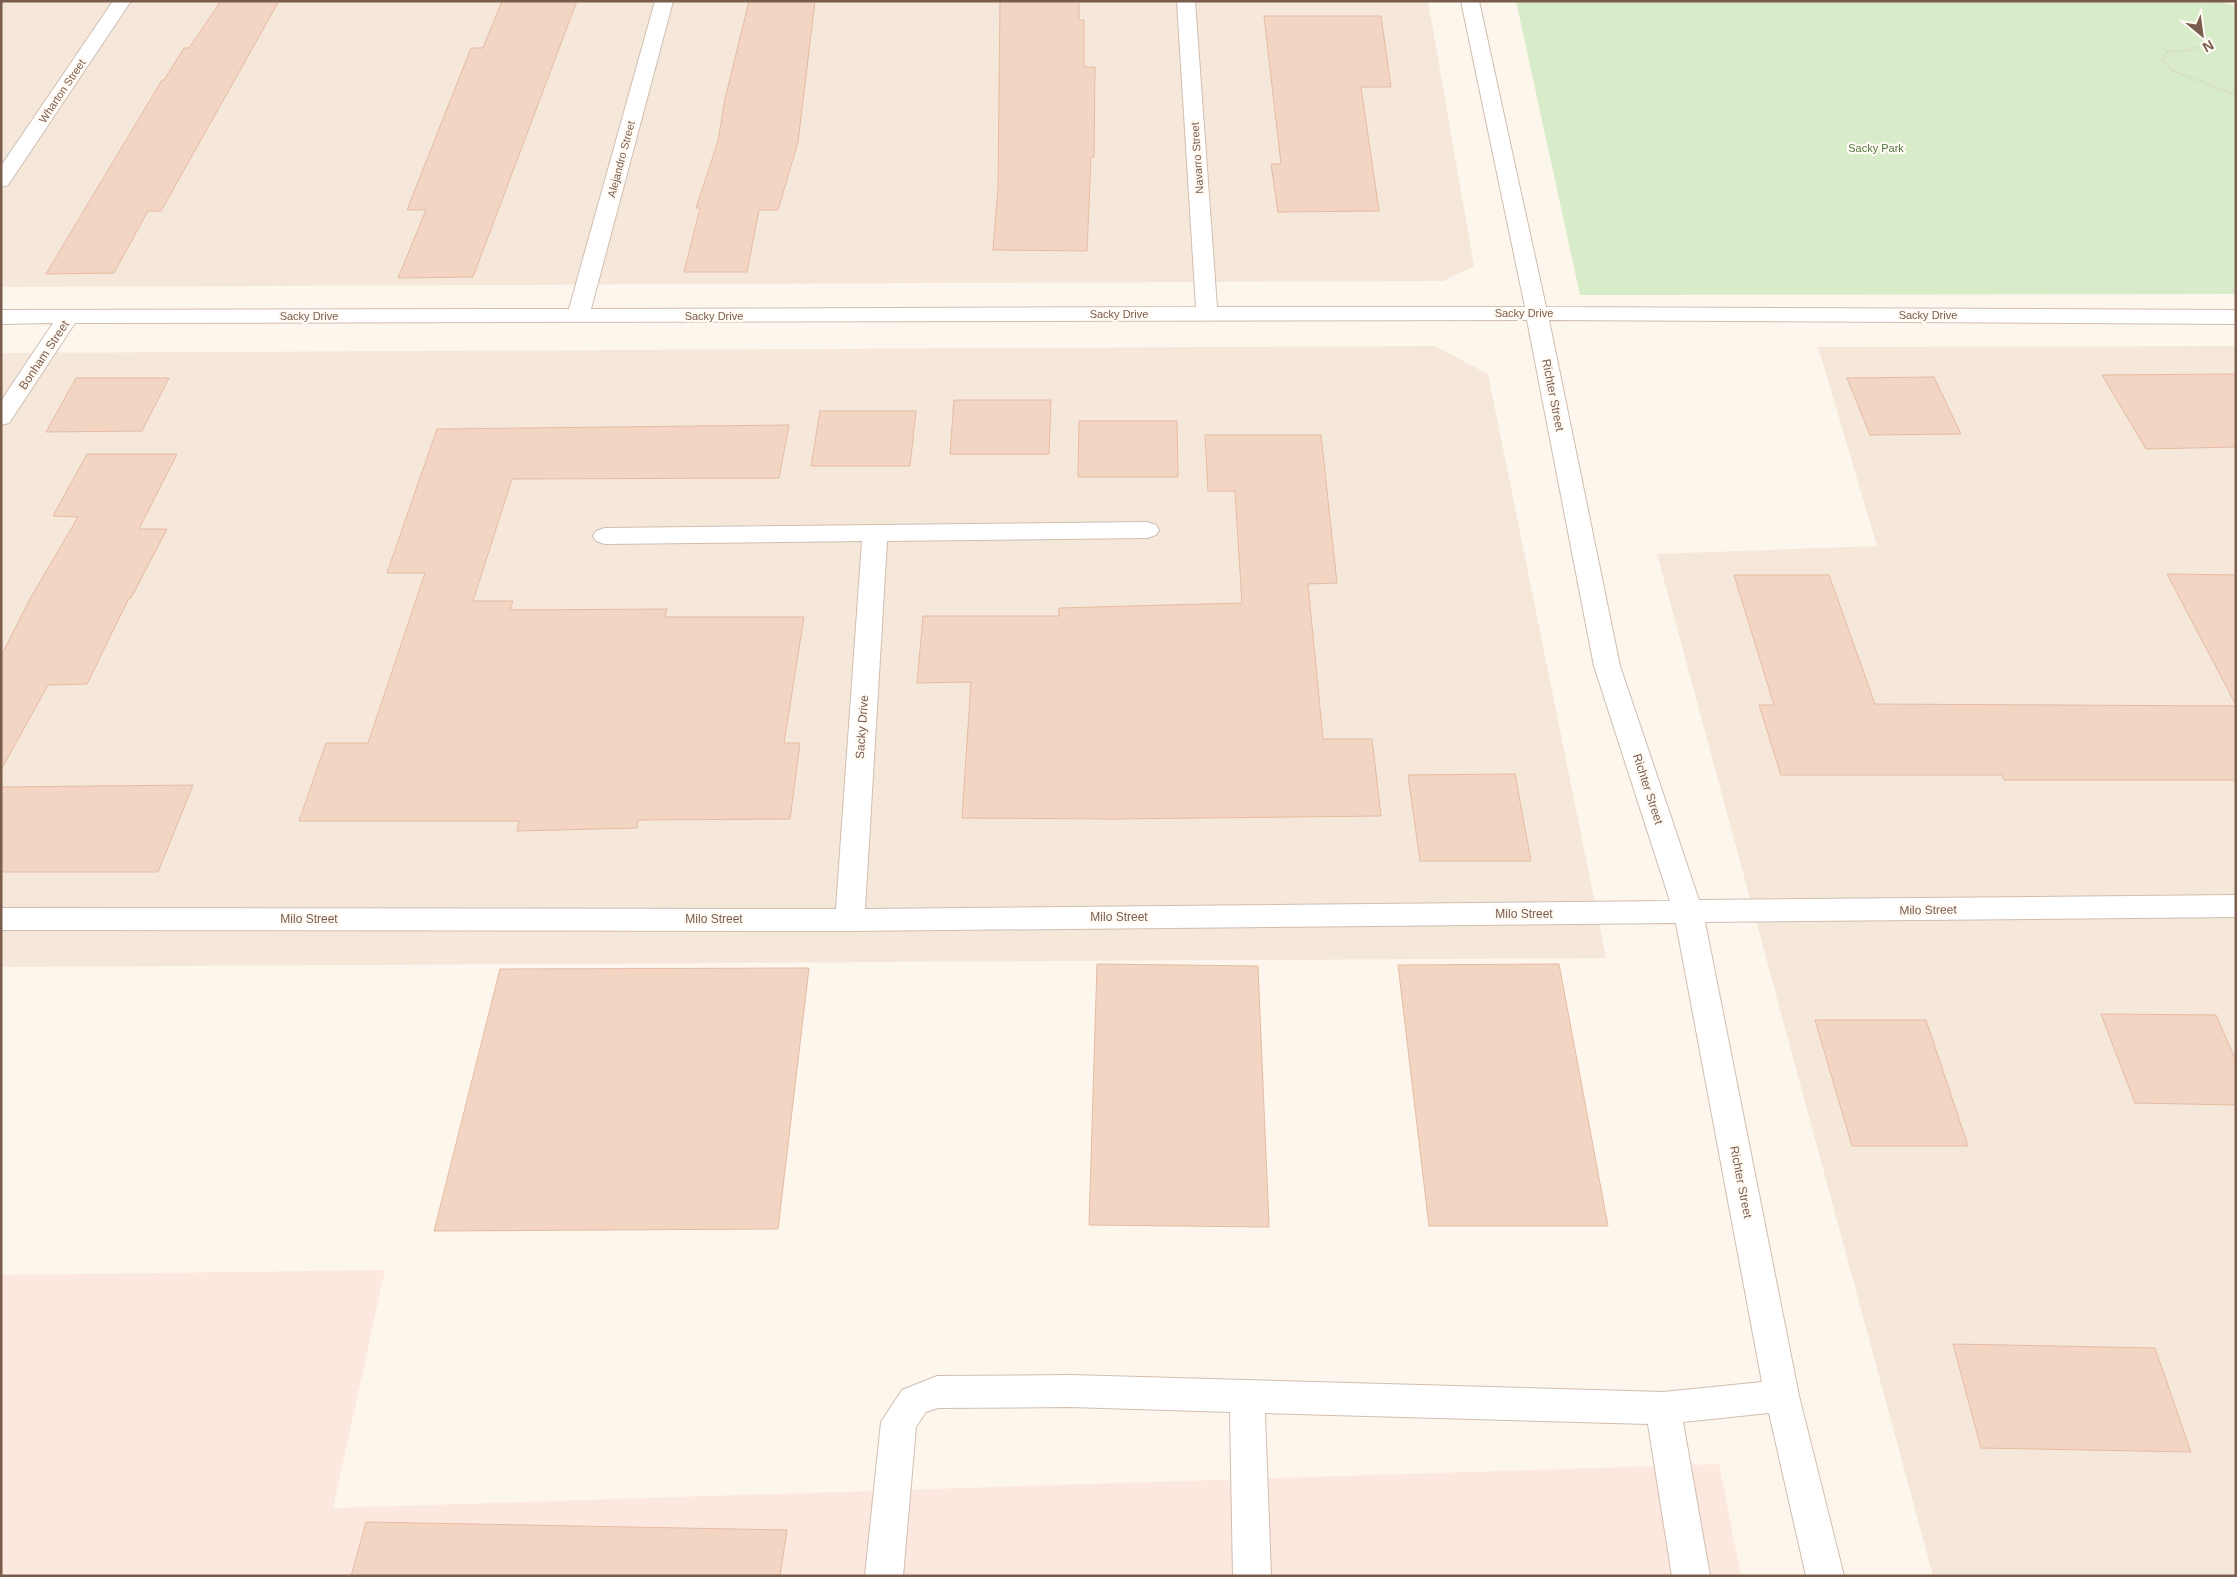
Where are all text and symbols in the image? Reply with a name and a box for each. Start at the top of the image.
north arrow [2177,10,2227,60]
text: N [2200,37,2217,56]
street label: Wharton Street [36,57,88,125]
street label: Alejandro Street [605,119,637,199]
street label: Navarro Street [1189,122,1205,194]
park label: Sacky Park [1848,142,1904,154]
street label: Sacky Drive [1495,307,1553,319]
street label: Sacky Drive [1090,308,1148,320]
street label: Sacky Drive [1899,309,1957,321]
street label: Sacky Drive [280,310,338,322]
street label: Sacky Drive [685,310,743,322]
street label: Bonham Street [16,317,73,392]
street label: Richter Street [1539,358,1567,433]
street label: Sacky Drive [853,694,871,759]
street label: Richter Street [1630,752,1666,827]
street label: Milo Street [1899,902,1957,917]
street label: Milo Street [1495,907,1553,921]
street label: Milo Street [1090,910,1148,924]
street label: Milo Street [280,912,338,926]
street label: Milo Street [685,912,743,926]
street label: Richter Street [1727,1145,1755,1220]

